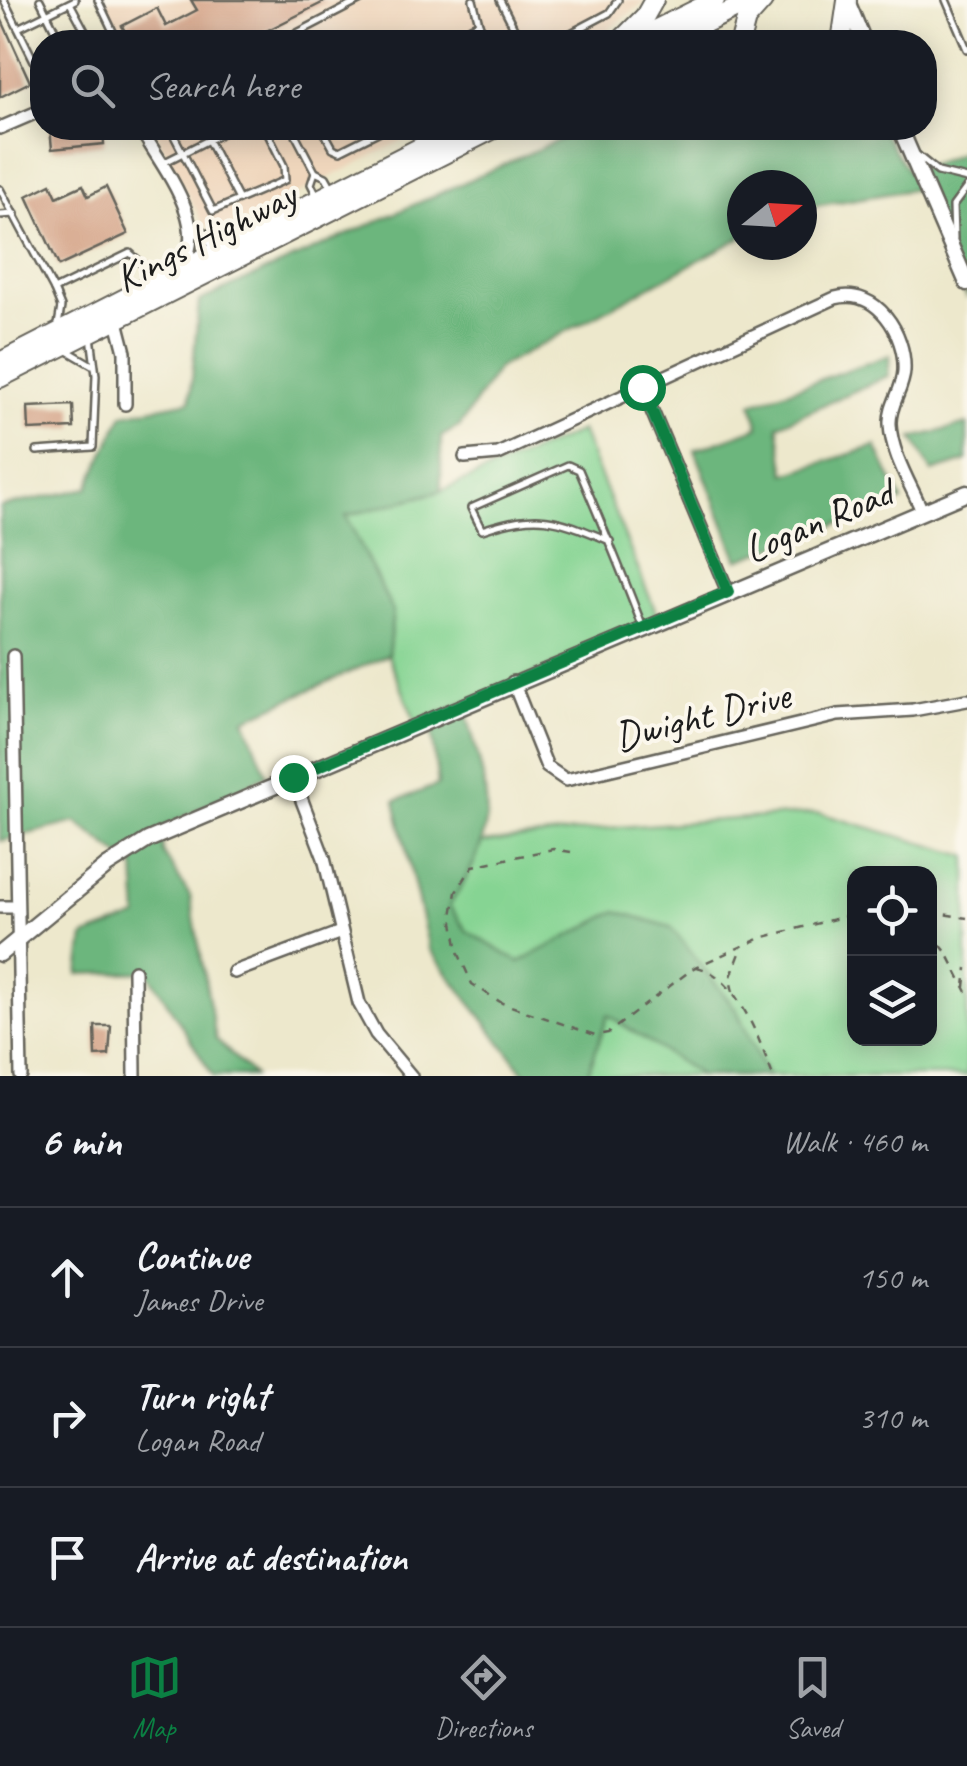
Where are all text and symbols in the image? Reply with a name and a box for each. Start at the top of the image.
search box [30,30,937,140]
icon: search [65,58,120,113]
text: Search here [145,62,300,109]
street label: Kings Highway [107,169,307,304]
north arrow [727,170,817,260]
route start [620,365,666,411]
street label: Logan Road [737,465,905,574]
street label: Dwight Drive [609,669,798,762]
route end [271,755,317,801]
map controls [847,866,937,1046]
button: locate [847,866,937,956]
button: layers [847,956,937,1046]
text: 6 min [40,1115,121,1168]
text: Walk · 460 m [783,1121,927,1162]
text: Continue [135,1233,249,1280]
icon: ahead [40,1250,95,1305]
text: 150 m [858,1257,927,1298]
text: James Drive [135,1280,262,1321]
text: Turn right [135,1373,269,1420]
icon: right [40,1390,95,1445]
text: 310 m [858,1397,927,1438]
text: Logan Road [135,1420,260,1461]
icon: arrive [40,1530,95,1585]
text: Arrive at destination [135,1534,407,1581]
tab: Map [127,1650,182,1745]
tab: Directions [435,1650,532,1745]
tab: Saved [785,1650,840,1745]

